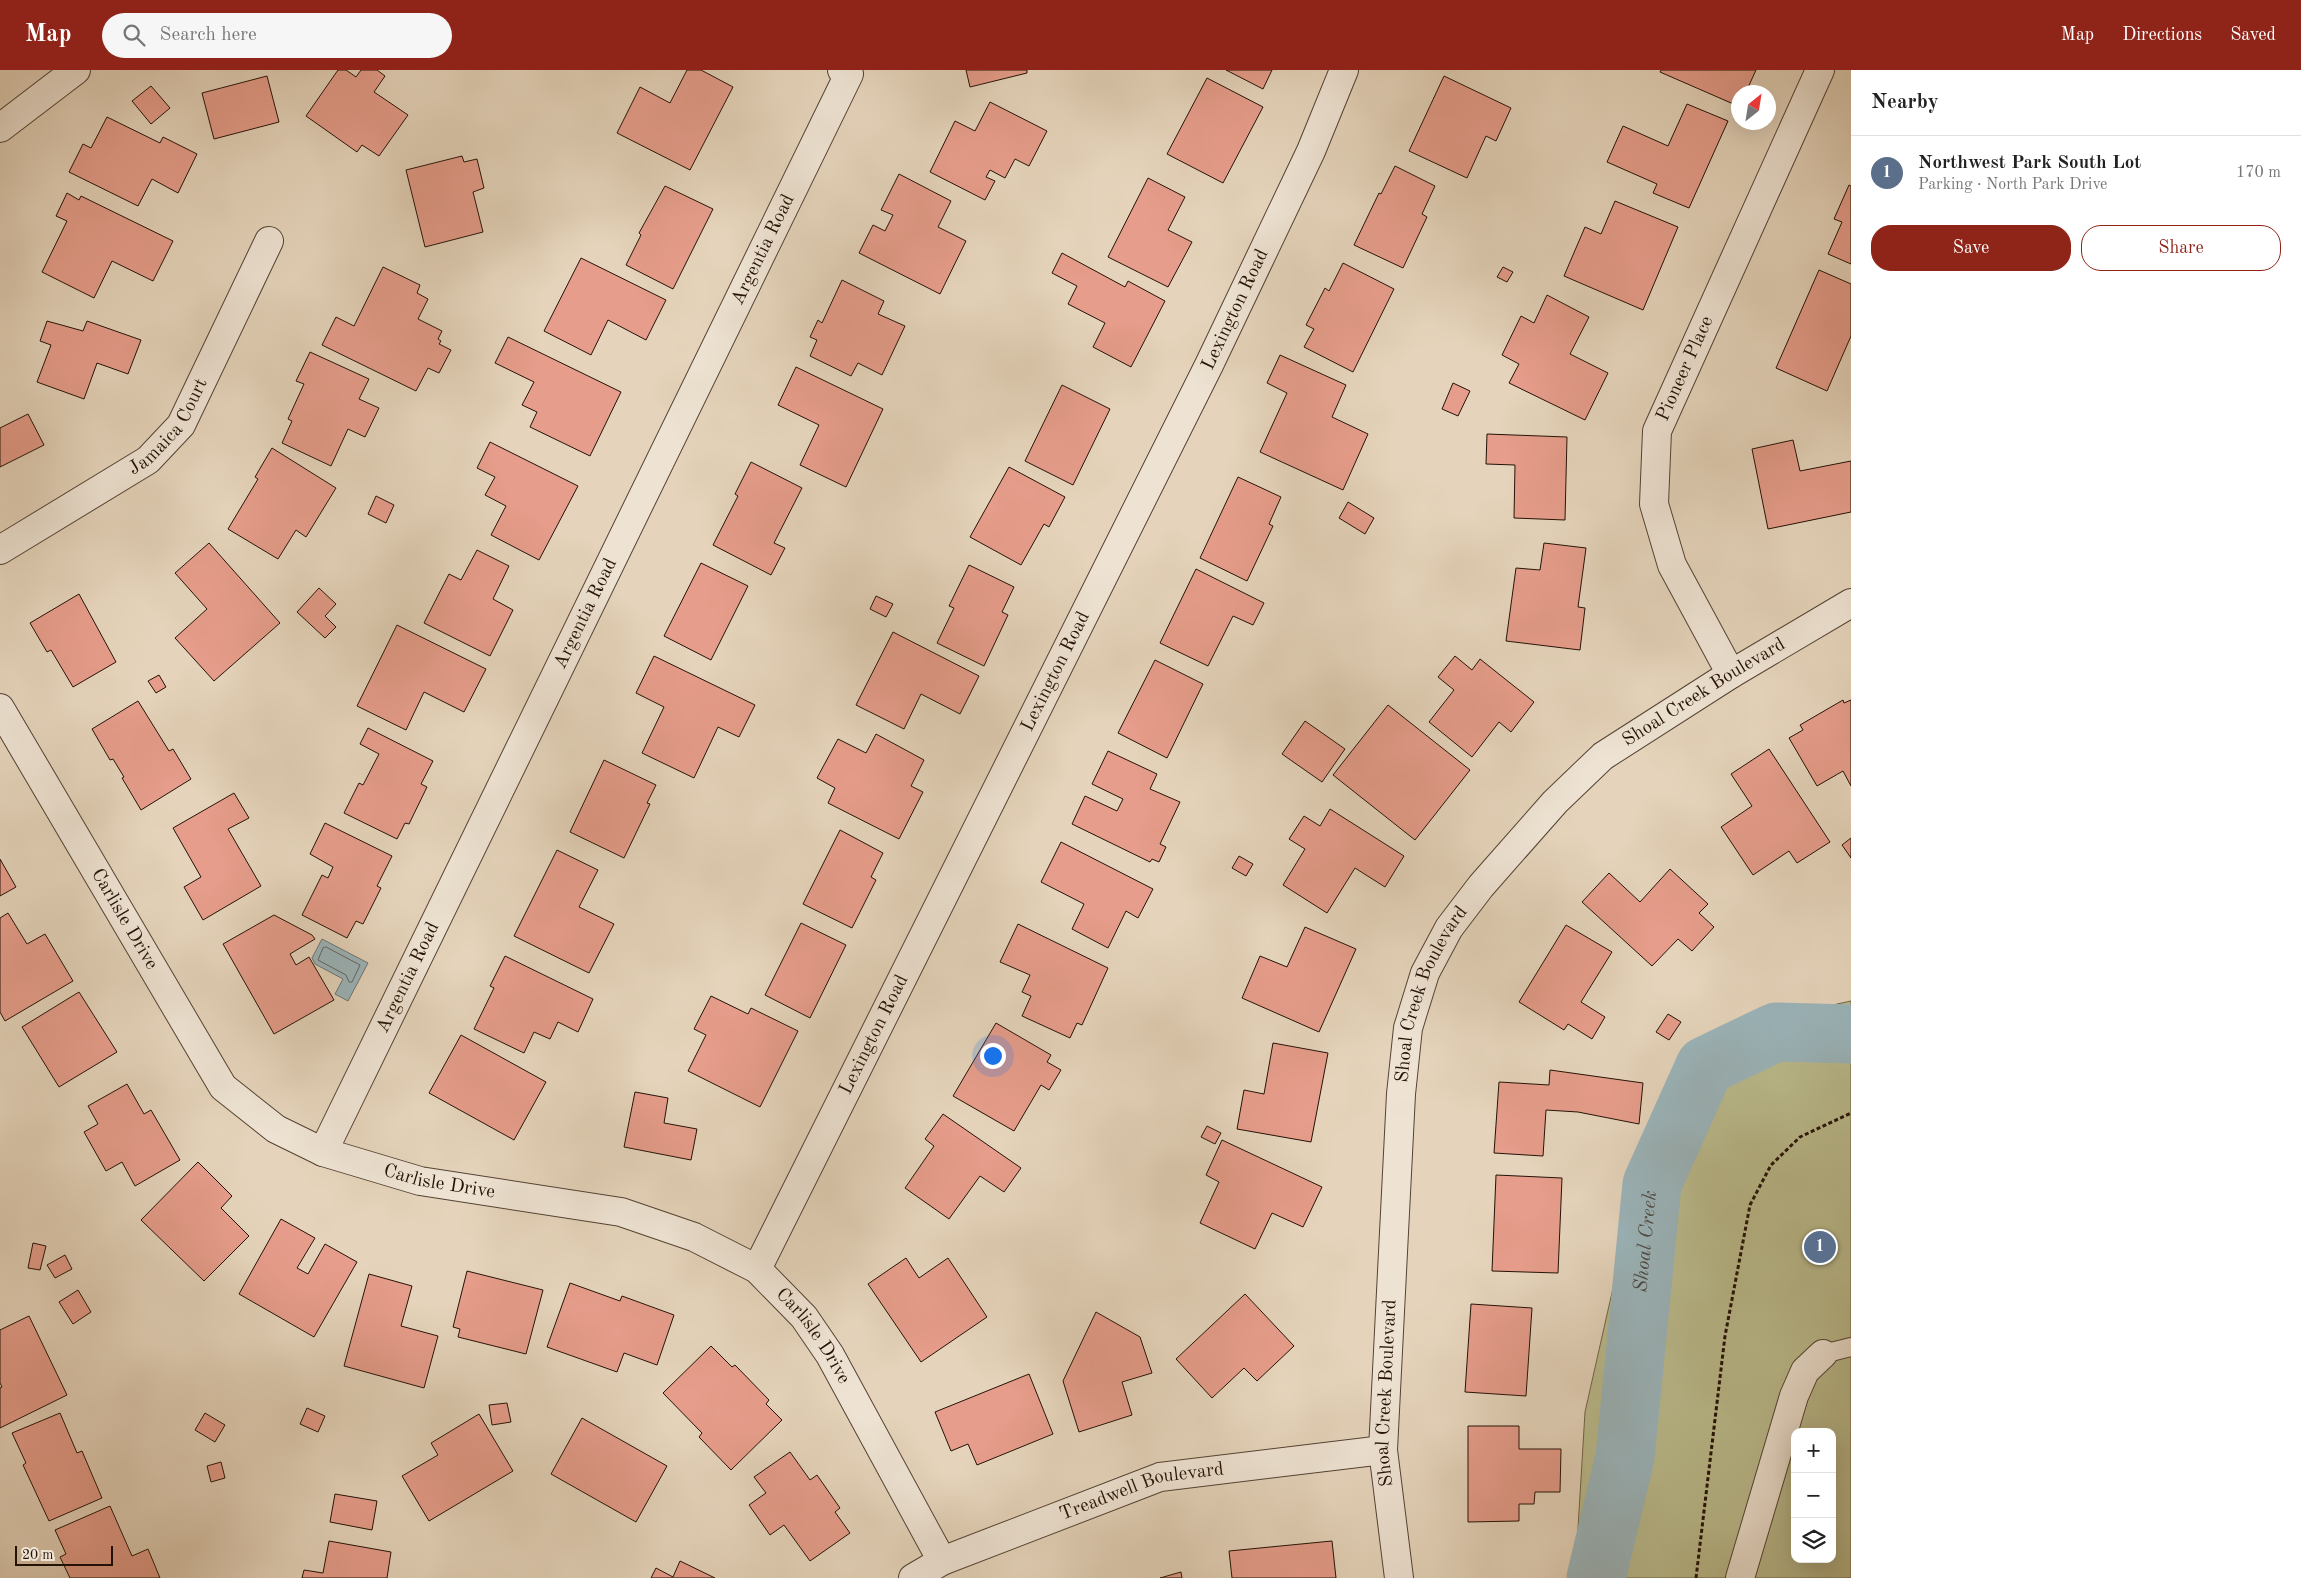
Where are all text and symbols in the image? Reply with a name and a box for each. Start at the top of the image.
search box [102,13,452,58]
icon: search [120,21,148,49]
text: Map [25,23,72,47]
text: Search here [160,26,257,45]
text: Map [2061,26,2094,44]
text: Directions [2122,26,2202,44]
text: Saved [2230,26,2276,44]
north arrow [1731,85,1776,130]
text: Nearby [1871,92,1939,113]
text: Northwest Park South Lot [1918,154,2141,173]
text: 1 [1882,165,1892,181]
text: 170 m [2236,165,2281,181]
text: Parking · North Park Drive [1918,177,2107,193]
street label: Argentia Road [728,191,798,308]
button: Save [1871,225,2071,271]
button: Share [2081,225,2281,271]
street label: Lexington Road [1199,246,1272,373]
street label: Pioneer Place [1653,313,1717,424]
street label: Jamaica Court [125,376,211,479]
street label: Argentia Road [551,555,621,672]
street label: Lexington Road [1018,609,1094,734]
street label: Shoal Creek Boulevard [1619,635,1789,750]
street label: Carlisle Drive [87,865,161,973]
street label: Shoal Creek Boulevard [1393,903,1471,1083]
street label: Argentia Road [373,919,443,1036]
street label: Lexington Road [836,972,912,1098]
your location [980,1043,1006,1069]
street label: Carlisle Drive [381,1161,496,1202]
water label: Shoal Creek [1631,1189,1661,1293]
pin: 1 [1804,1228,1836,1266]
street label: Carlisle Drive [772,1285,853,1387]
street label: Shoal Creek Boulevard [1373,1299,1400,1488]
map controls [1791,1428,1836,1563]
button: + [1791,1428,1836,1473]
street label: Treadwell Boulevard [1057,1460,1225,1524]
button: − [1791,1473,1836,1518]
button: layers [1791,1518,1836,1563]
scale bar [15,1543,112,1566]
text: 20 m [22,1548,53,1562]

